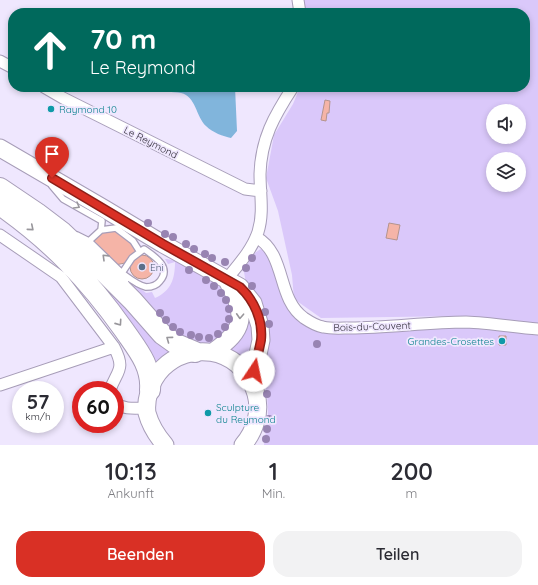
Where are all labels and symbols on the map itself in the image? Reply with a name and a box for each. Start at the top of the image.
place label: Raymond 10 [59,103,117,116]
marker: Raymond 10 [46,104,56,114]
street label: Le Reymond [122,123,180,162]
pin [35,137,69,178]
one-way arrow [73,202,80,209]
one-way arrow [27,223,34,230]
one-way arrow [102,254,110,262]
place label: Eni [150,261,164,274]
marker: Eni [137,262,147,272]
one-way arrow [235,313,244,319]
one-way arrow [114,319,122,326]
street label: Bois-du-Couvent [333,319,412,334]
place label: Grandes-Crosettes [408,335,494,348]
marker: Grandes-Crosettes [497,336,507,346]
one-way arrow [167,337,174,344]
position arrow [233,350,275,392]
speed limit sign: 60 [72,381,124,433]
place label: Sculpture du Reymond [216,401,276,426]
marker: Sculpture du Reymond [203,408,213,418]

